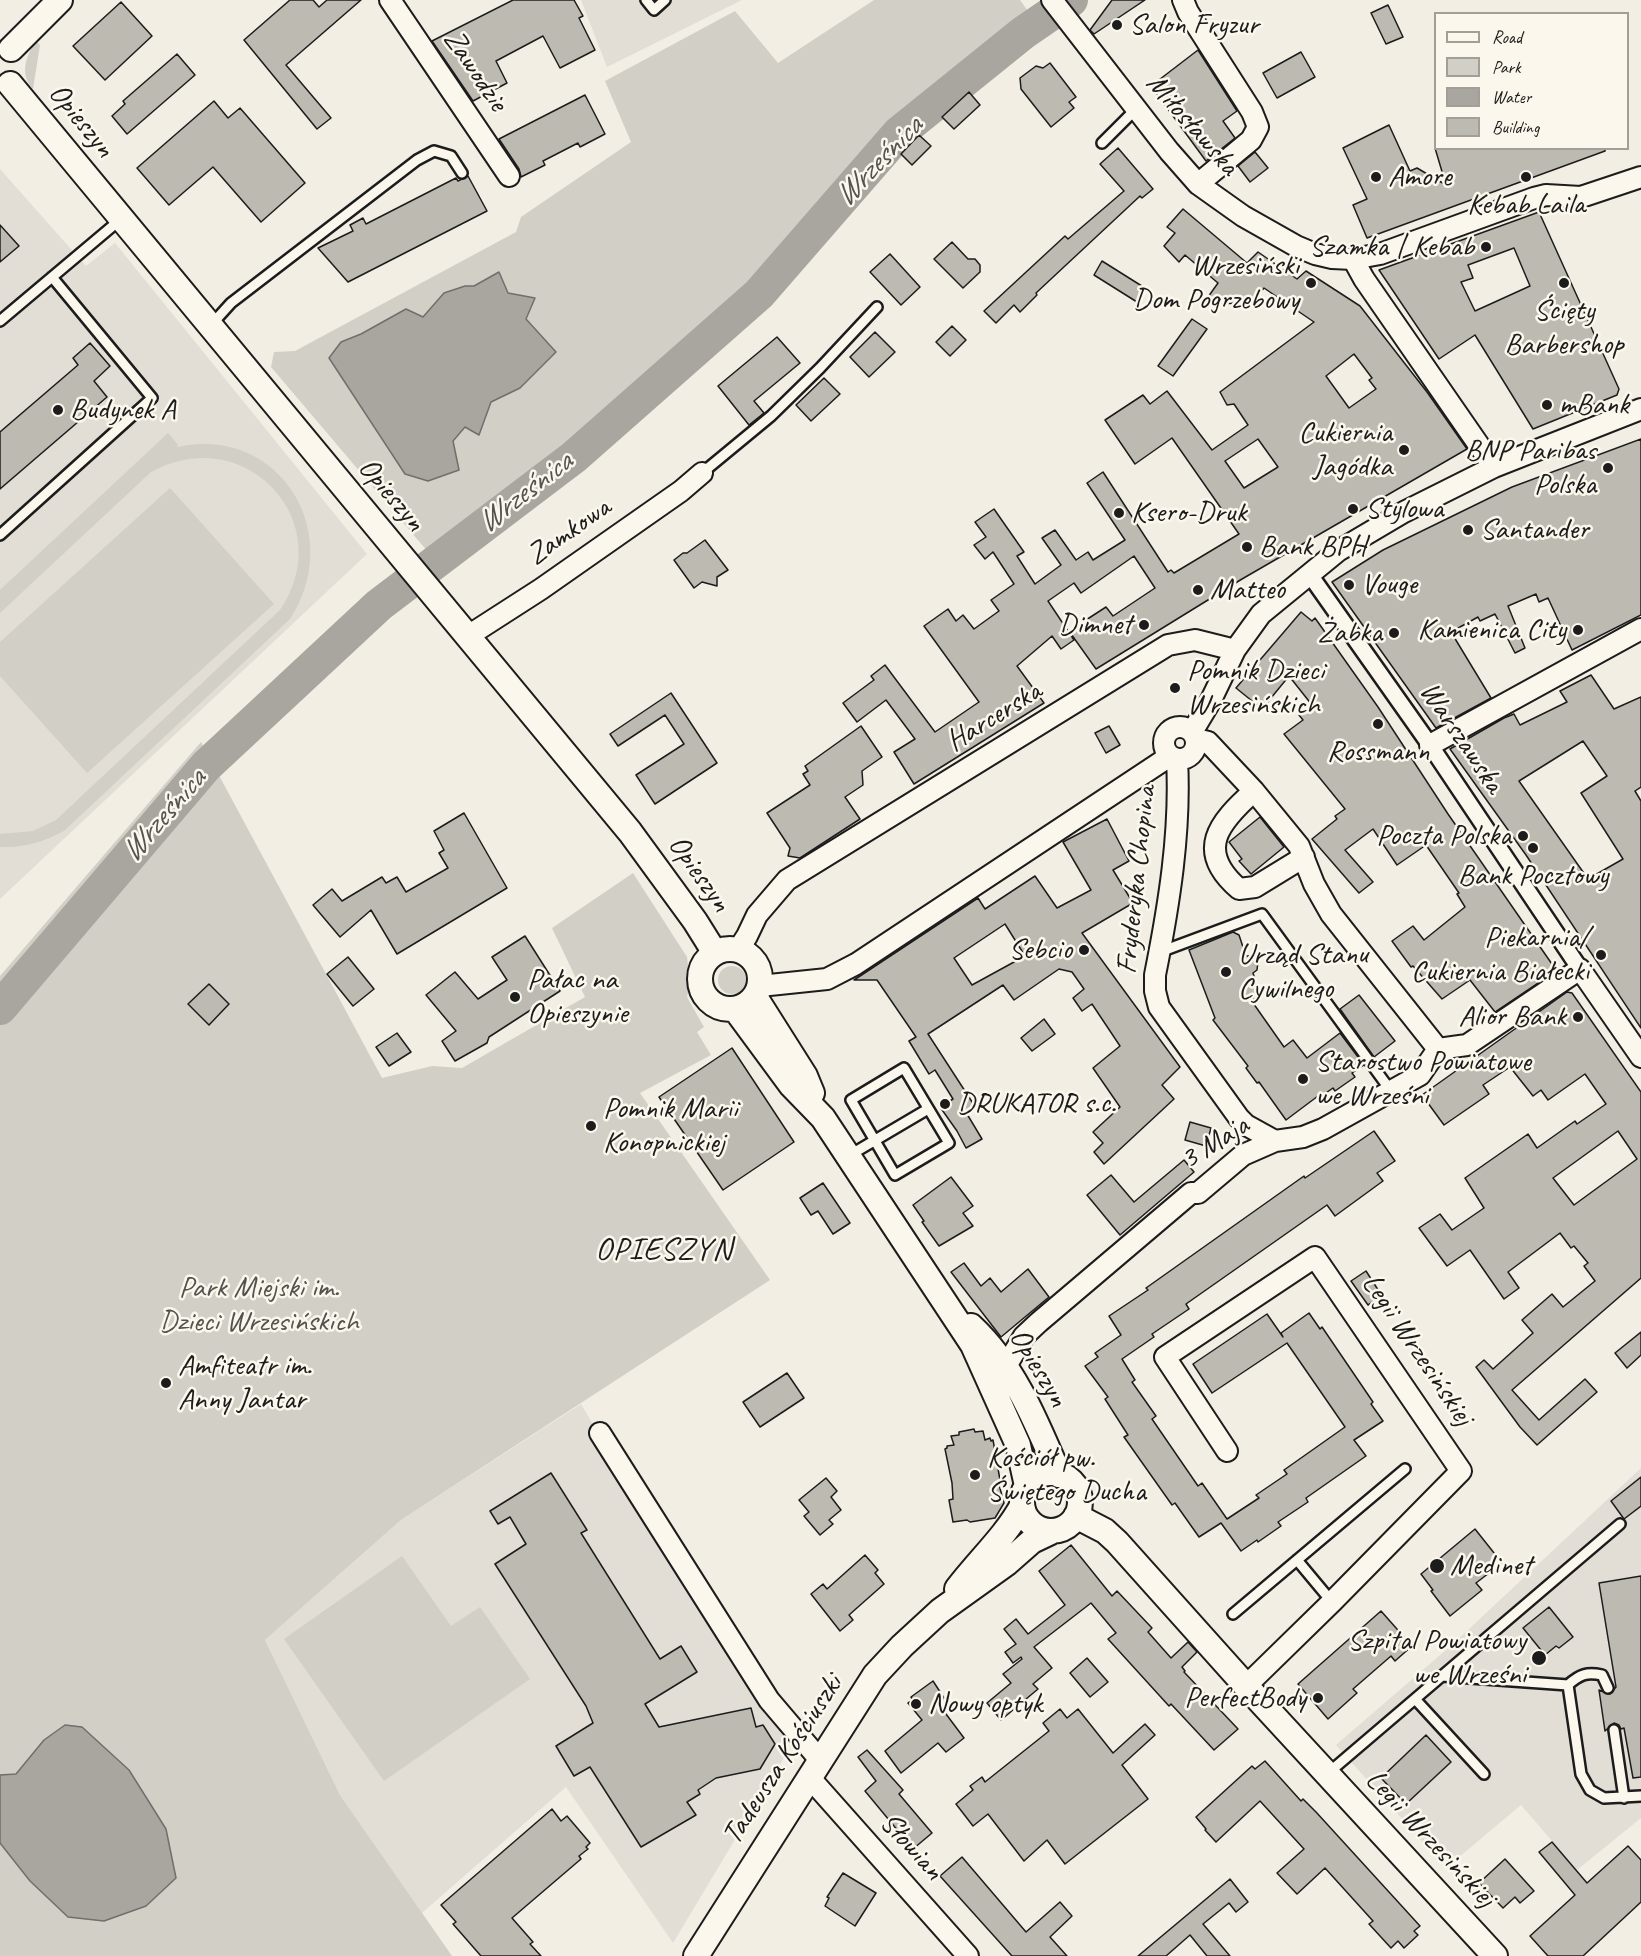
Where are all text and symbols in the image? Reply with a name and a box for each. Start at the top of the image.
place label: Salon Fryzur [1129,7,1259,43]
legend [1434,12,1629,150]
marker: Salon Fryzur [1110,18,1124,32]
street label: Zawodzie [435,23,515,119]
text: Road [1492,26,1522,48]
text: Park [1492,56,1521,78]
street label: Miłosławska [1138,67,1246,183]
street label: Opieszyn [40,77,122,165]
text: Water [1492,86,1531,108]
water label: Wrześnica [827,109,931,215]
text: Building [1492,116,1539,138]
place label: Amore [1388,159,1452,195]
marker: Amore [1369,170,1383,184]
marker: Kebab Laila [1519,170,1533,184]
place label: Kebab Laila [1467,187,1585,223]
place label: Szamka | Kebab [1309,229,1474,265]
marker: Szamka | Kebab [1479,240,1493,254]
place label: Wrzesiński Dom Pogrzebowy [1133,248,1299,318]
marker: Wrzesiński Dom Pogrzebowy [1304,276,1318,290]
marker: Ścięty Barbershop [1557,276,1571,290]
place label: Ścięty Barbershop [1505,293,1623,364]
place label: mBank [1559,387,1629,423]
place label: Budynek A [70,392,175,428]
marker: mBank [1540,398,1554,412]
marker: Budynek A [51,403,65,417]
place label: Cukiernia Jagódka [1298,415,1392,486]
place label: BNP Paribas Polska [1465,433,1596,504]
marker: Cukiernia Jagódka [1397,443,1411,457]
water label: Wrześnica [470,444,580,542]
street label: Opieszyn [350,451,432,539]
marker: BNP Paribas Polska [1601,461,1615,475]
street label: Zamkowa [520,490,618,574]
place label: Stylowa [1365,491,1443,527]
place label: Ksero-Druk [1131,495,1246,531]
marker: Stylowa [1346,502,1360,516]
marker: Ksero-Druk [1112,506,1126,520]
place label: Santander [1480,512,1589,548]
marker: Santander [1461,523,1475,537]
place label: Bank BPH [1259,529,1366,565]
marker: Bank BPH [1240,540,1254,554]
place label: Vouge [1361,567,1417,603]
place label: Matteo [1210,572,1285,608]
marker: Vouge [1342,578,1356,592]
marker: Matteo [1191,583,1205,597]
place label: Dimnet [1059,607,1132,643]
place label: Kamienica City [1417,612,1566,648]
place label: Żabka [1317,615,1382,651]
marker: Dimnet [1137,618,1151,632]
marker: Kamienica City [1571,623,1585,637]
marker: Żabka [1387,626,1401,640]
place label: Pomnik Dzieci Wrzesińskich [1187,653,1324,724]
street label: Harcerska [940,674,1048,760]
street label: Warszawska [1411,676,1511,800]
marker: Pomnik Dzieci Wrzesińskich [1168,681,1182,695]
marker: Rossmann [1371,717,1385,731]
place label: Rossmann [1327,734,1429,770]
water label: Wrześnica [113,762,215,870]
street label: Fryderyka Chopina [1109,784,1165,976]
place label: Poczta Polska [1376,818,1511,854]
street label: Opieszyn [660,829,738,919]
marker: Poczta Polska [1516,829,1530,843]
marker: Bank Pocztowy [1526,841,1540,855]
place label: Bank Pocztowy [1458,858,1608,894]
place label: Piekarnia/ Cukiernia Białecki [1411,920,1589,990]
place label: Sebcio [1008,932,1072,968]
place label: Urząd Stanu Cywilnego [1238,937,1368,1008]
marker: Sebcio [1077,943,1091,957]
marker: Piekarnia/ Cukiernia Białecki [1594,948,1608,962]
place label: Pałac na Opieszynie [527,962,628,1032]
marker: Urząd Stanu Cywilnego [1219,965,1233,979]
marker: Pałac na Opieszynie [508,990,522,1004]
place label: Alior Bank [1458,999,1566,1035]
marker: Alior Bank [1571,1010,1585,1024]
place label: Starostwo Powiatowe we Wrześni [1315,1044,1531,1114]
marker: Starostwo Powiatowe we Wrześni [1296,1072,1310,1086]
place label: DRUKATOR s.c. [957,1086,1116,1122]
place label: Pomnik Marii Konopnickiej [603,1091,737,1162]
marker: DRUKATOR s.c. [938,1097,952,1111]
street label: 3 Maja [1174,1108,1256,1178]
marker: Pomnik Marii Konopnickiej [584,1119,598,1133]
district label: OPIESZYN [596,1232,732,1270]
street label: Legii Wrzesińskiej [1353,1267,1481,1433]
park label: Park Miejski im. Dzieci Wrzesińskich [159,1270,359,1340]
street label: Opieszyn [1001,1322,1075,1414]
place label: Amfiteatr im. Anny Jantar [178,1348,312,1418]
marker: Amfiteatr im. Anny Jantar [159,1376,173,1390]
place label: Kościół pw. Świętego Ducha [987,1440,1146,1510]
marker: Kościół pw. Świętego Ducha [968,1468,982,1482]
place label: Medinet [1450,1548,1532,1584]
marker: Medinet [1428,1557,1446,1575]
place label: Szpital Powiatowy we Wrześni [1347,1623,1526,1694]
marker: Szpital Powiatowy we Wrześni [1530,1649,1548,1667]
street label: Tadeusza Kościuszki [715,1669,851,1851]
place label: PerfectBody [1184,1680,1306,1716]
place label: Nowy optyk [928,1686,1042,1722]
marker: PerfectBody [1311,1691,1325,1705]
marker: Nowy optyk [909,1697,923,1711]
street label: Legii Wrzesińskiej [1357,1763,1503,1915]
street label: Słowian [871,1806,951,1888]

